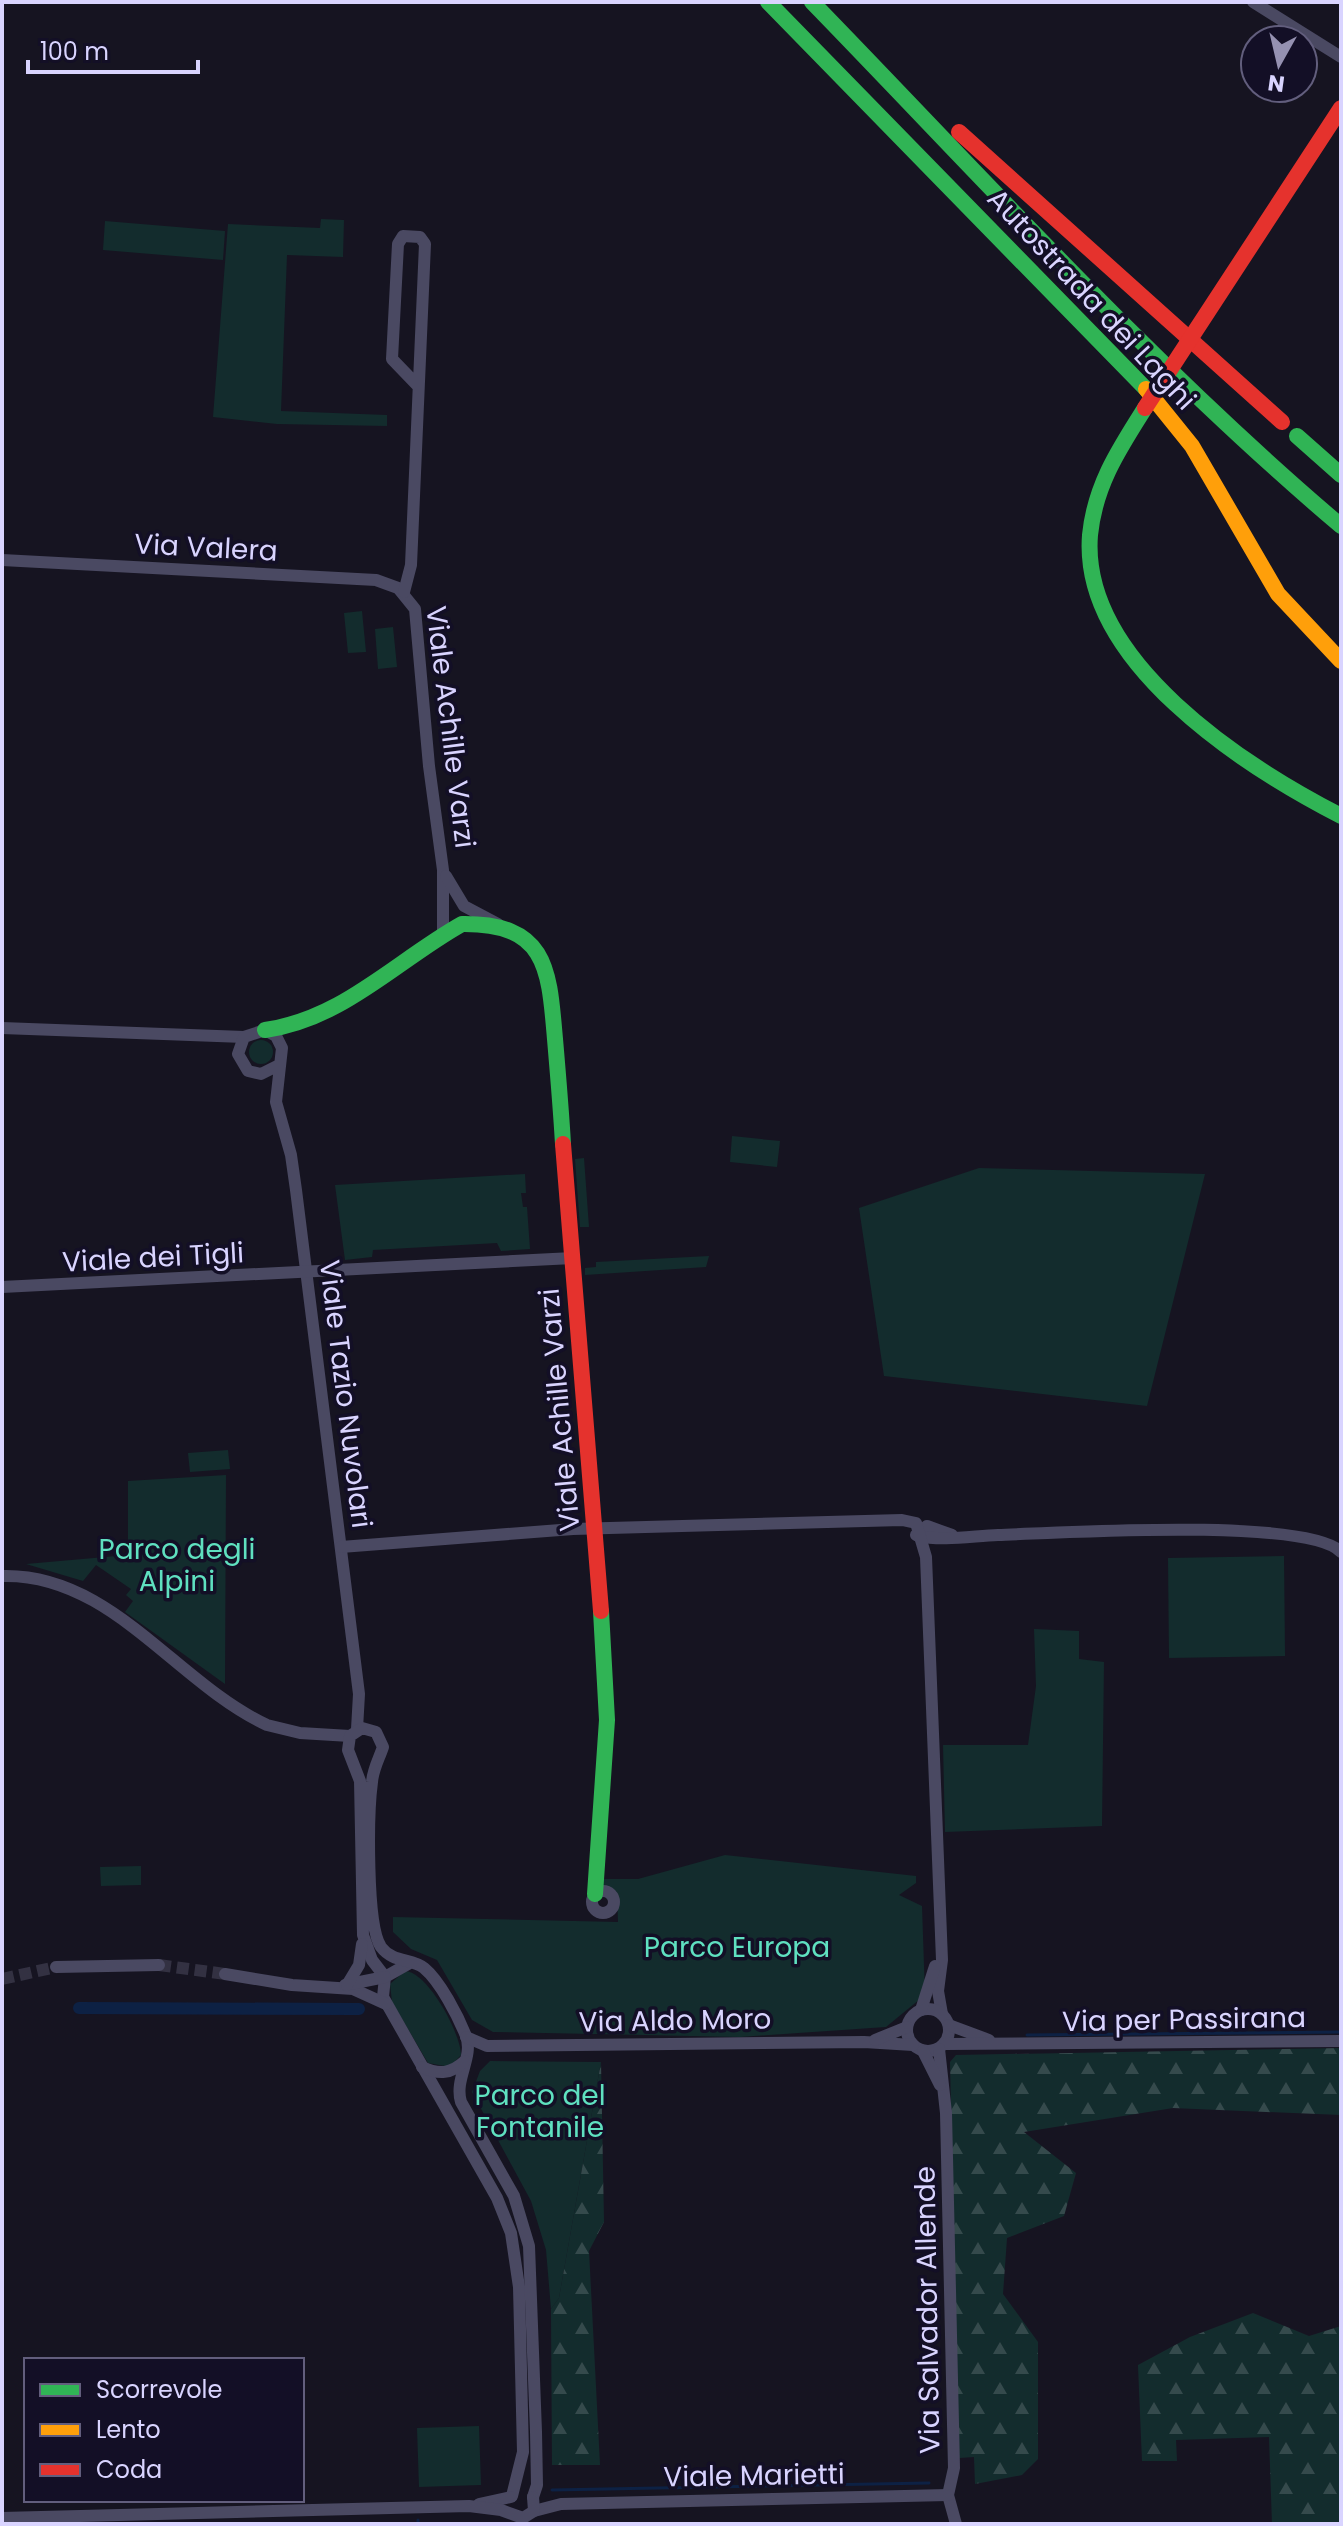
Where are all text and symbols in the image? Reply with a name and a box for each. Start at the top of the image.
scale bar [28,24,198,74]
north arrow [1239,24,1319,104]
text: 100 m [40,35,109,68]
text: N [1266,67,1287,100]
street label: Autostrada dei Laghi [979,180,1205,419]
street label: Via Valera [133,524,279,571]
street label: Viale Achille Varzi [416,604,485,850]
street label: Viale dei Tigli [61,1233,245,1282]
street label: Viale Tazio Nuvolari [310,1258,381,1530]
street label: Viale Achille Varzi [529,1287,590,1533]
park label: Parco degli Alpini [99,1530,255,1601]
park label: Parco Europa [644,1928,830,1967]
street label: Via per Passirana [1062,1998,1306,2041]
street label: Via Aldo Moro [578,1999,772,2042]
park label: Parco del Fontanile [474,2076,606,2147]
street label: Via Salvador Allende [905,2166,950,2454]
legend [24,2358,304,2502]
text: Scorrevole [96,2373,222,2406]
text: Lento [96,2413,161,2446]
text: Coda [96,2453,162,2486]
street label: Viale Marietti [663,2454,845,2497]

